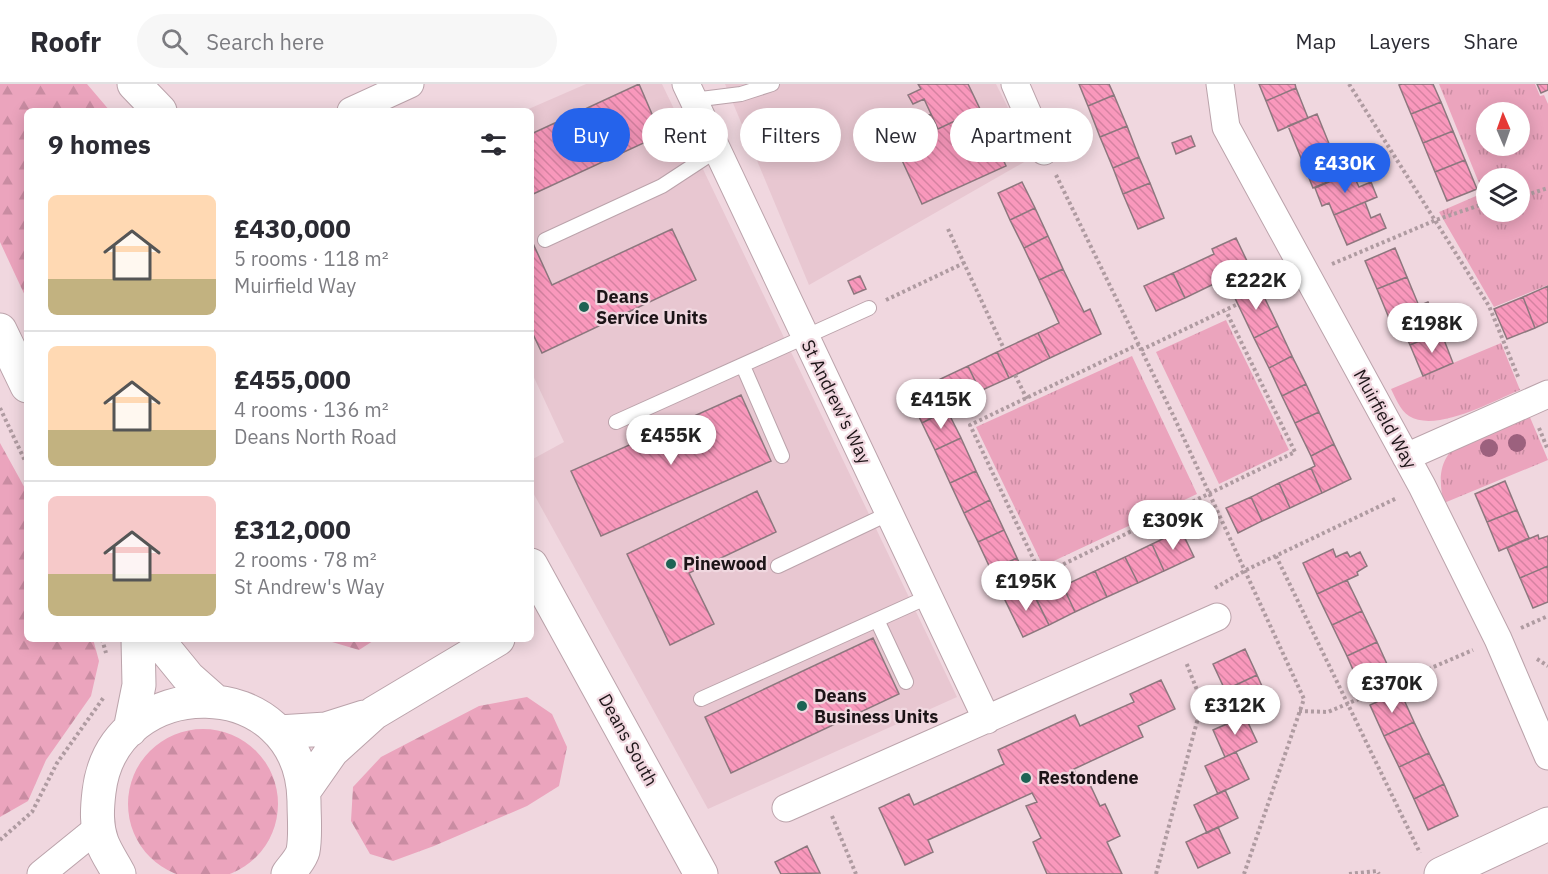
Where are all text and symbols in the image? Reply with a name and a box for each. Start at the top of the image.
search box [137,14,557,68]
text: Roofr [30,23,101,60]
icon: search [158,25,191,58]
text: Search here [206,27,324,56]
text: Map [1296,27,1336,55]
text: Layers [1369,27,1431,55]
text: Share [1464,27,1518,55]
north arrow [1476,102,1530,156]
map controls [1476,102,1530,222]
chip: Buy [552,108,630,162]
chip: Rent [642,108,728,162]
chip: Filters [740,108,841,162]
chip: New [853,108,938,162]
chip: Apartment [950,108,1093,162]
text: 9 homes [48,127,151,161]
icon: filters [477,128,510,161]
pin: £430K [1303,143,1387,194]
text: £430K [1314,149,1376,176]
button: layers [1476,168,1530,222]
text: £430,000 [234,211,351,245]
icon: home [96,219,168,291]
text: 5 rooms · 118 m² [234,245,389,272]
pin: £222K [1214,260,1298,311]
text: £222K [1225,266,1287,293]
text: Muirfield Way [234,272,356,299]
place label: Deans Service Units [596,285,708,329]
marker: Deans Service Units [577,300,591,314]
pin: £198K [1390,303,1474,354]
text: £198K [1401,309,1463,336]
street label: St Andrew's Way [796,336,876,468]
text: £455,000 [234,362,351,396]
street label: Muirfield Way [1349,365,1422,472]
icon: home [96,370,168,442]
pin: £415K [899,379,983,430]
text: £415K [910,385,972,412]
text: 4 rooms · 136 m² [234,396,389,423]
pin: £455K [629,415,713,466]
text: £455K [640,421,702,448]
text: Deans North Road [234,423,397,450]
pin: £309K [1131,500,1215,551]
text: £309K [1142,506,1204,533]
text: £312,000 [234,512,351,546]
icon: home [96,520,168,592]
text: 2 rooms · 78 m² [234,546,377,573]
place label: Pinewood [683,552,767,575]
marker: Pinewood [664,557,678,571]
pin: £195K [984,561,1068,612]
text: £195K [995,567,1057,594]
text: St Andrew's Way [234,573,385,600]
pin: £370K [1350,663,1434,714]
text: £370K [1361,669,1423,696]
place label: Deans Business Units [814,684,938,728]
pin: £312K [1193,685,1277,736]
street label: Deans South [594,690,663,790]
text: £312K [1204,691,1266,718]
marker: Deans Business Units [795,699,809,713]
place label: Restondene [1038,766,1139,789]
marker: Restondene [1019,771,1033,785]

